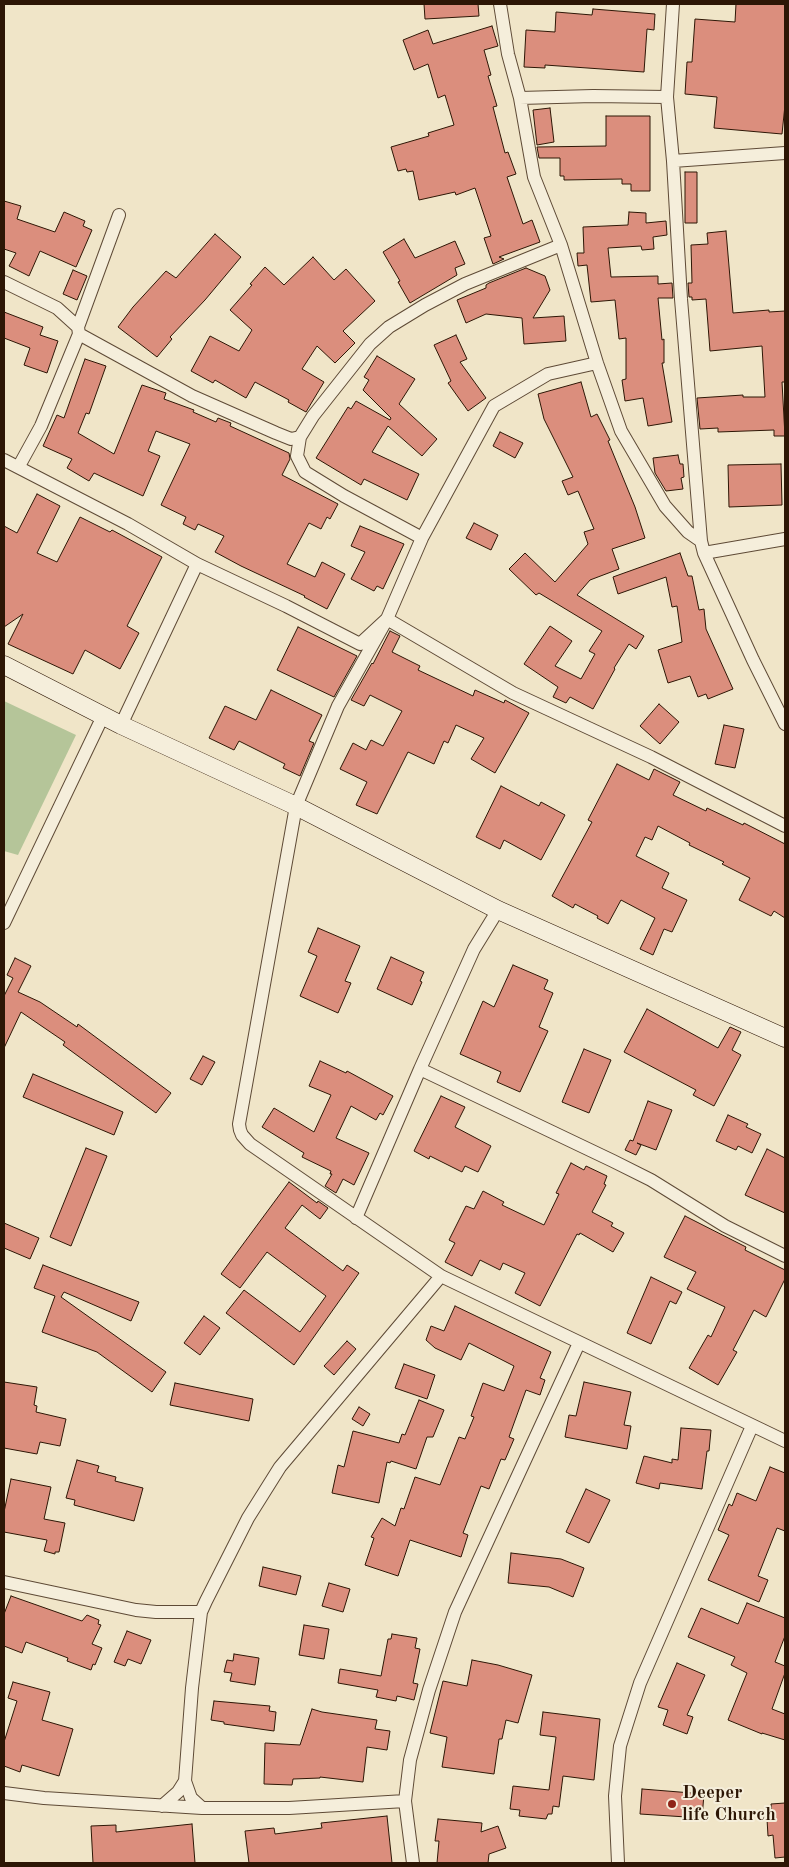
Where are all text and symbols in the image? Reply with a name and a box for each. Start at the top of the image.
place label: Deeper life Church [682,1782,776,1826]
marker: Deeper life Church [666,1798,678,1810]

